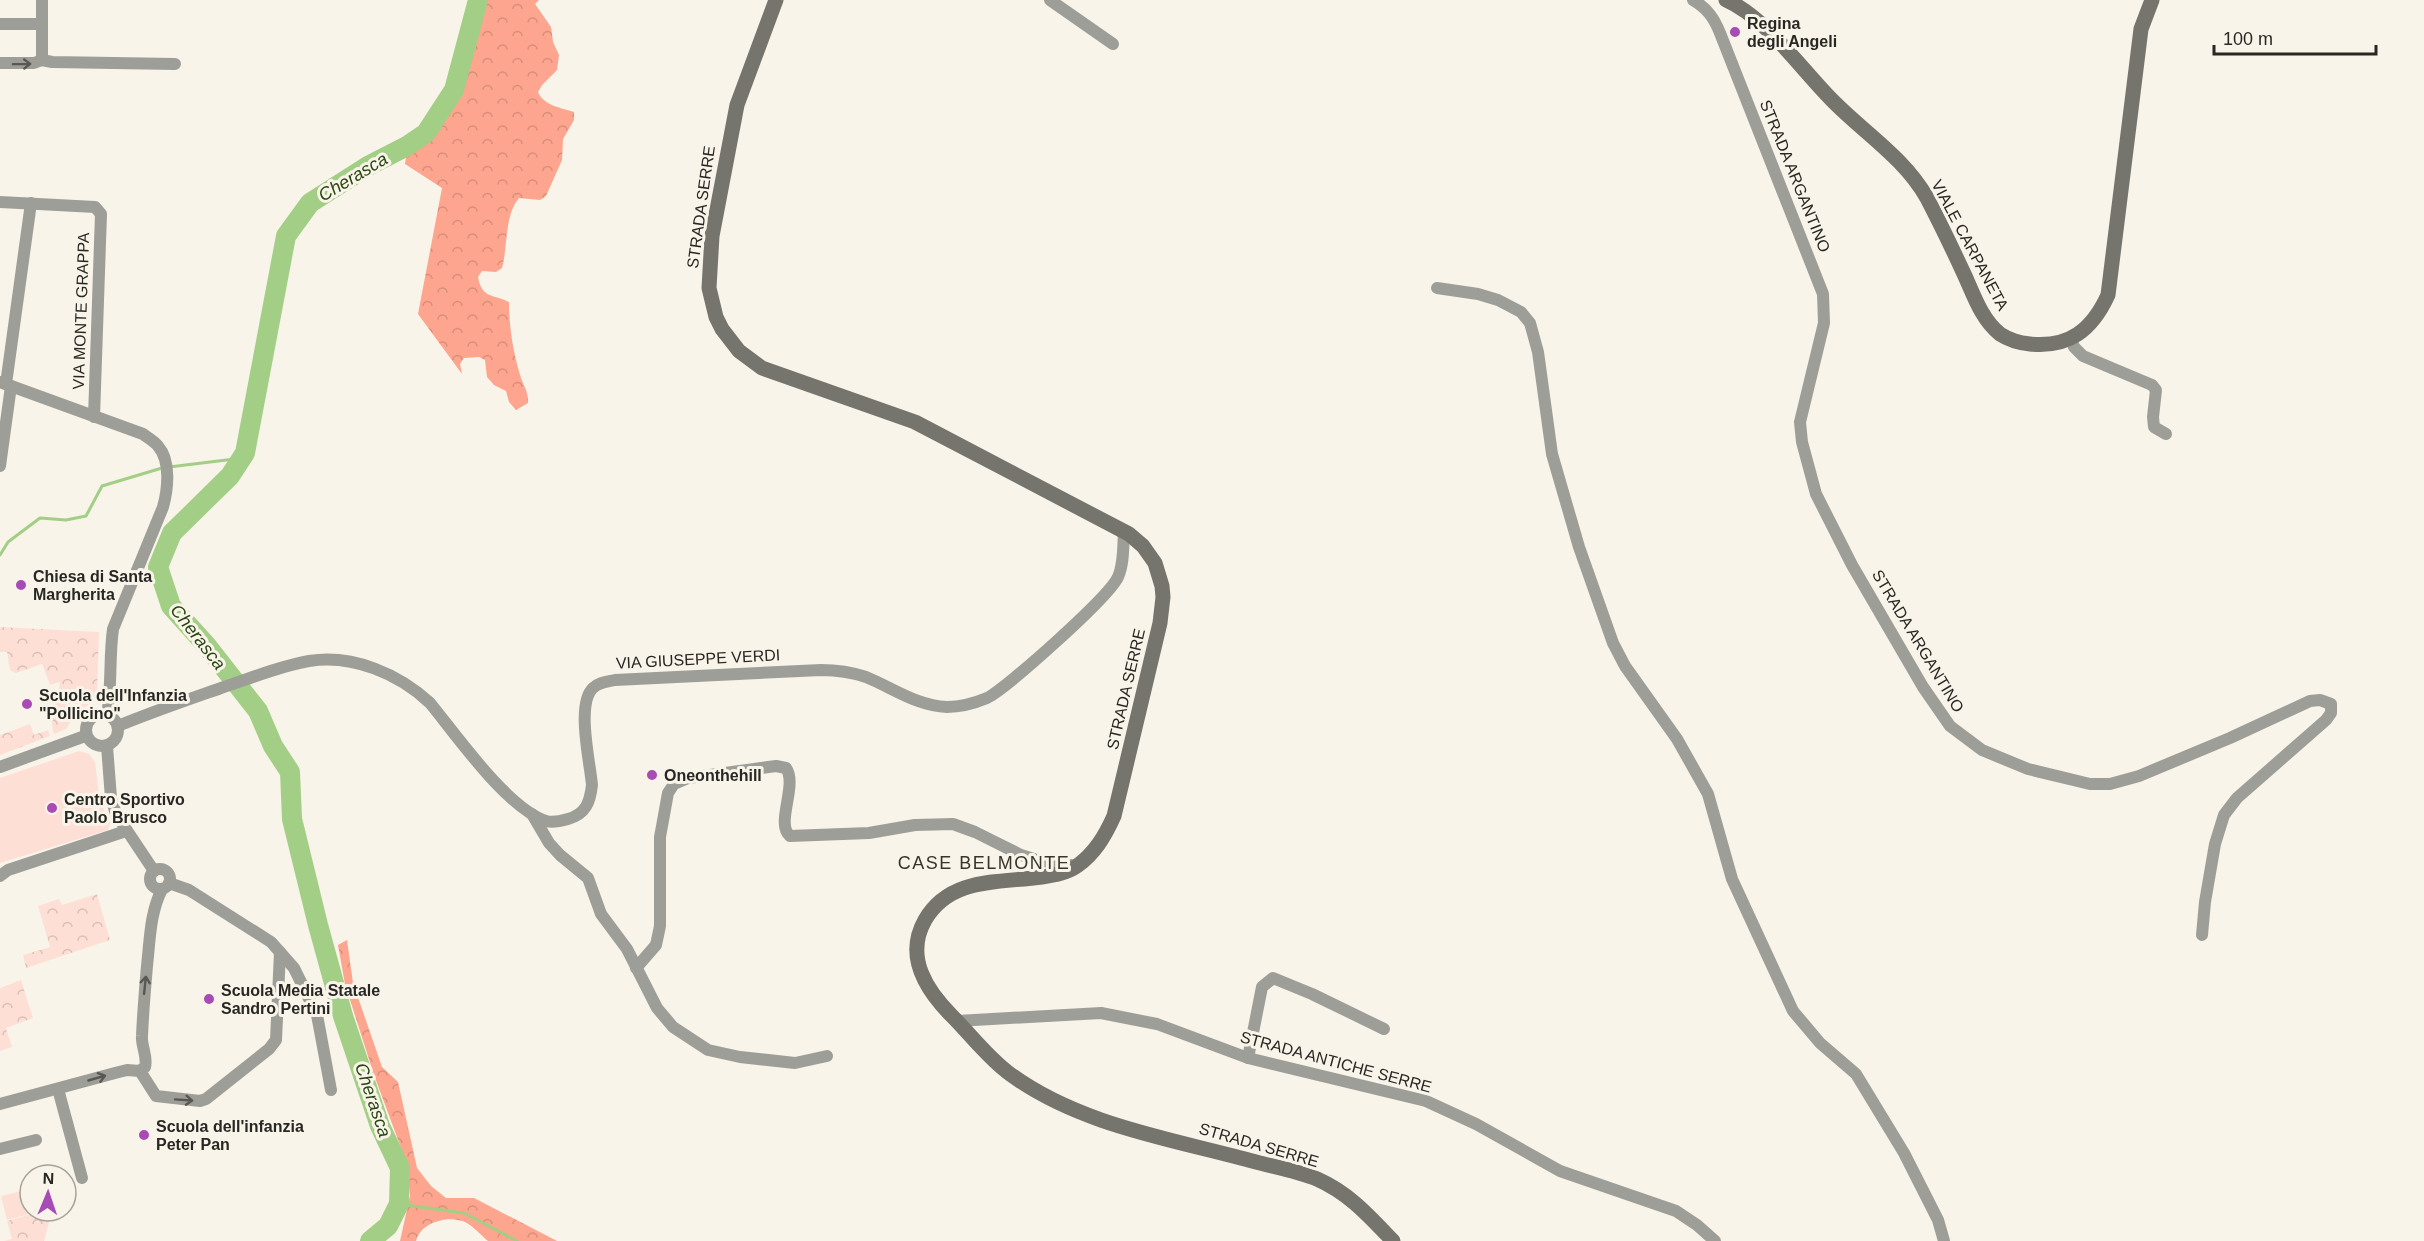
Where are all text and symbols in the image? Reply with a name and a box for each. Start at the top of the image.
place label: Regina degli Angeli [1747,15,1837,50]
scale bar [2214,18,2376,56]
marker: Regina degli Angeli [1728,25,1742,39]
text: 100 m [2223,29,2273,49]
one-way arrow [11,58,31,69]
street label: STRADA ARGANTINO [1757,97,1833,255]
street label: STRADA SERRE [684,145,718,269]
water label: Cherasca [315,149,391,205]
street label: VIALE CARPANETA [1928,177,2012,313]
street label: VIA MONTE GRAPPA [70,232,92,390]
street label: STRADA ARGANTINO [1869,567,1967,715]
place label: Chiesa di Santa Margherita [33,568,152,603]
marker: Chiesa di Santa Margherita [14,578,28,592]
water label: Cherasca [166,600,230,674]
street label: STRADA SERRE [1104,627,1148,751]
street label: VIA GIUSEPPE VERDI [615,646,781,672]
place label: Scuola dell'Infanzia "Pollicino" [39,687,187,722]
marker: Scuola dell'Infanzia "Pollicino" [20,697,34,711]
place label: Oneonthehill [664,767,762,784]
marker: Oneonthehill [645,768,659,782]
place label: Centro Sportivo Paolo Brusco [64,791,185,826]
marker: Centro Sportivo Paolo Brusco [45,801,59,815]
district label: CASE BELMONTE [898,853,1070,873]
one-way arrow [140,975,151,995]
place label: Scuola Media Statale Sandro Pertini [221,982,380,1017]
marker: Scuola Media Statale Sandro Pertini [202,992,216,1006]
street label: STRADA ANTICHE SERRE [1238,1028,1434,1096]
water label: Cherasca [351,1060,395,1140]
one-way arrow [87,1072,106,1083]
one-way arrow [174,1094,194,1105]
place label: Scuola dell'infanzia Peter Pan [156,1118,304,1153]
street label: STRADA SERRE [1197,1120,1321,1170]
marker: Scuola dell'infanzia Peter Pan [137,1128,151,1142]
north arrow [18,1163,78,1223]
text: N [42,1170,55,1187]

